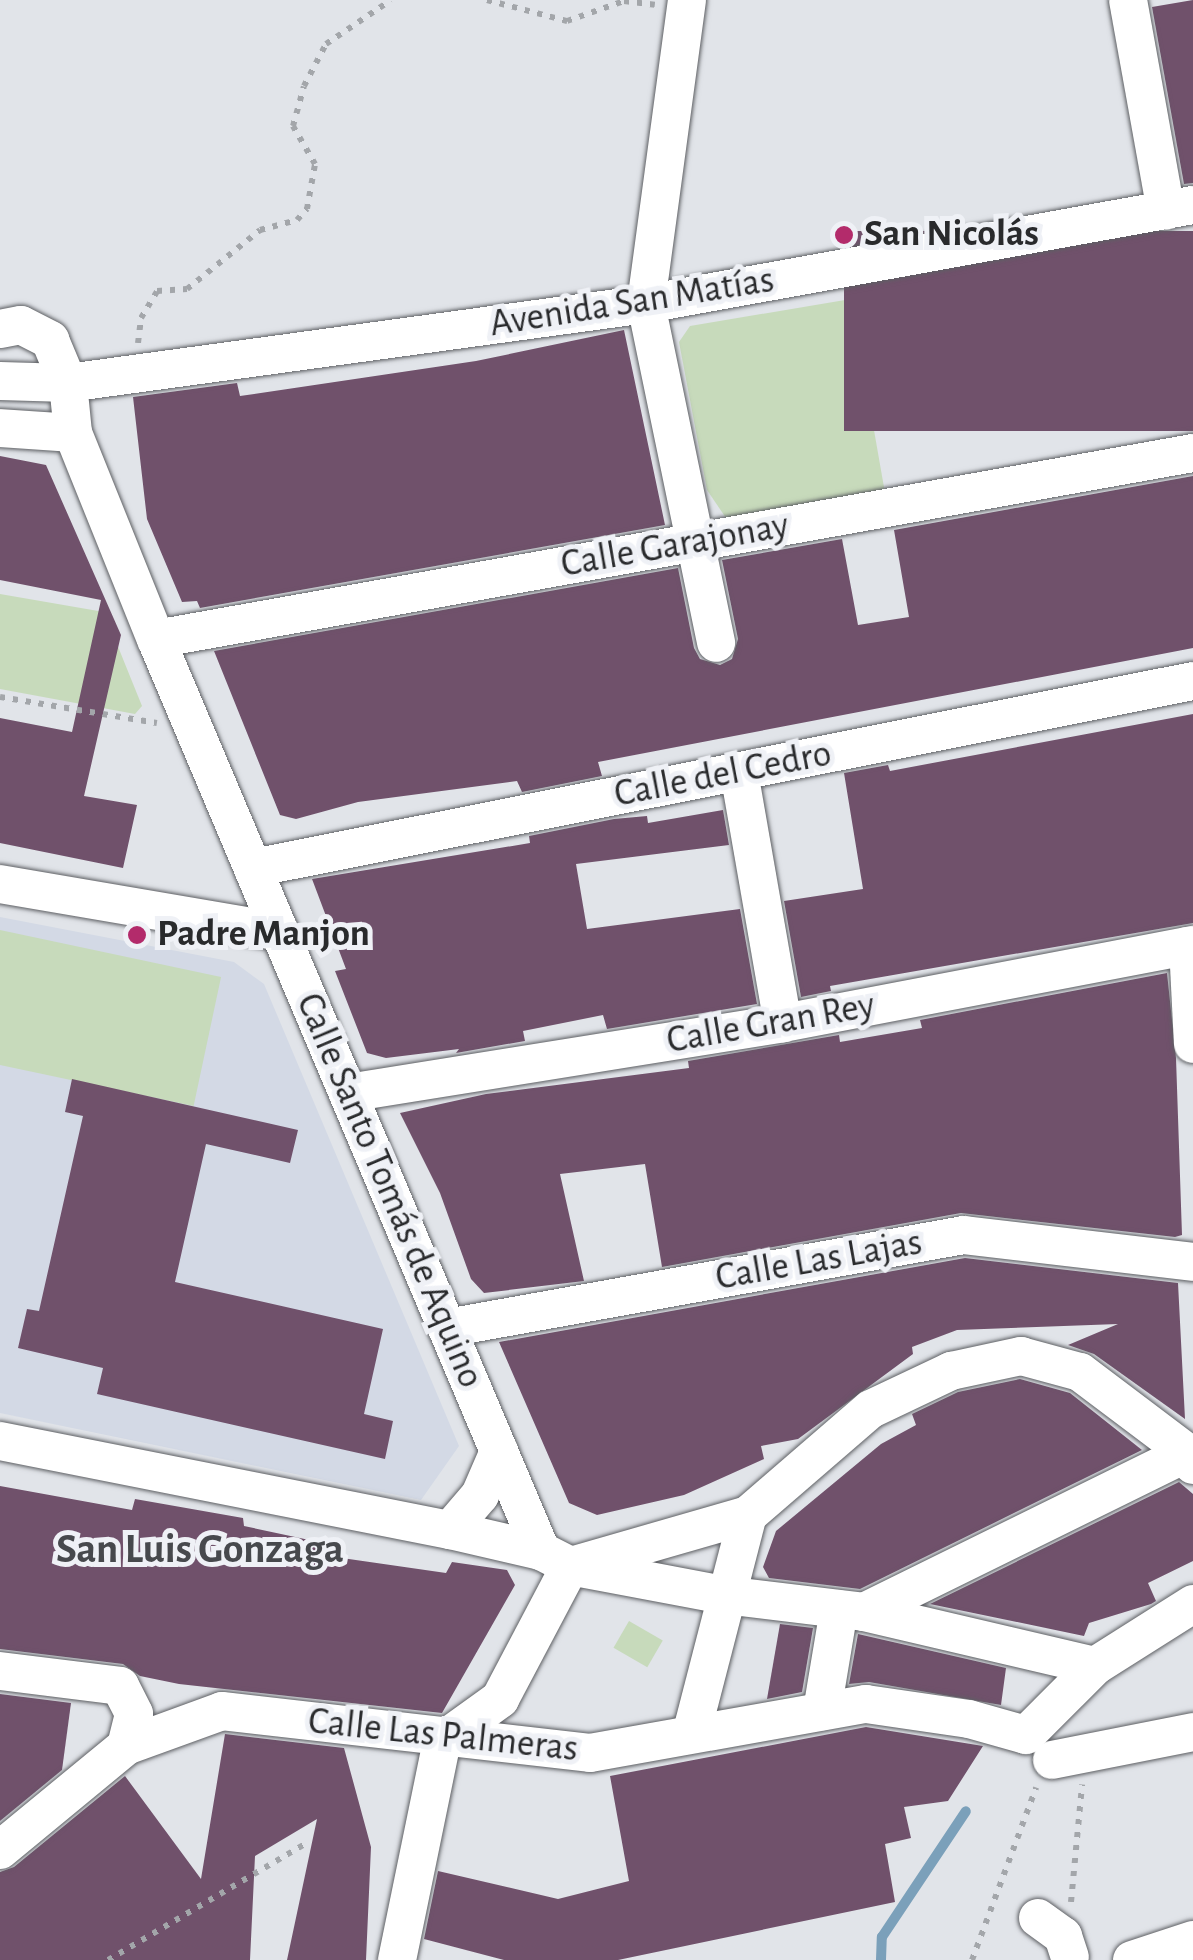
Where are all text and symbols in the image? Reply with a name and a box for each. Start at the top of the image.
place label: San Nicolás [864,212,1039,258]
marker: San Nicolás [833,224,855,246]
street label: Avenida San Matías [487,258,777,348]
street label: Calle Garajonay [558,504,792,588]
street label: Calle del Cedro [611,732,835,818]
place label: Padre Manjon [157,912,370,958]
marker: Padre Manjon [126,924,148,946]
street label: Calle Gran Rey [663,983,879,1065]
street label: Calle Santo Tomás de Aquino [285,987,493,1395]
street label: Calle Las Lajas [712,1220,926,1302]
district label: San Luis Gonzaga [56,1524,344,1574]
street label: Calle Las Palmeras [306,1699,580,1773]

